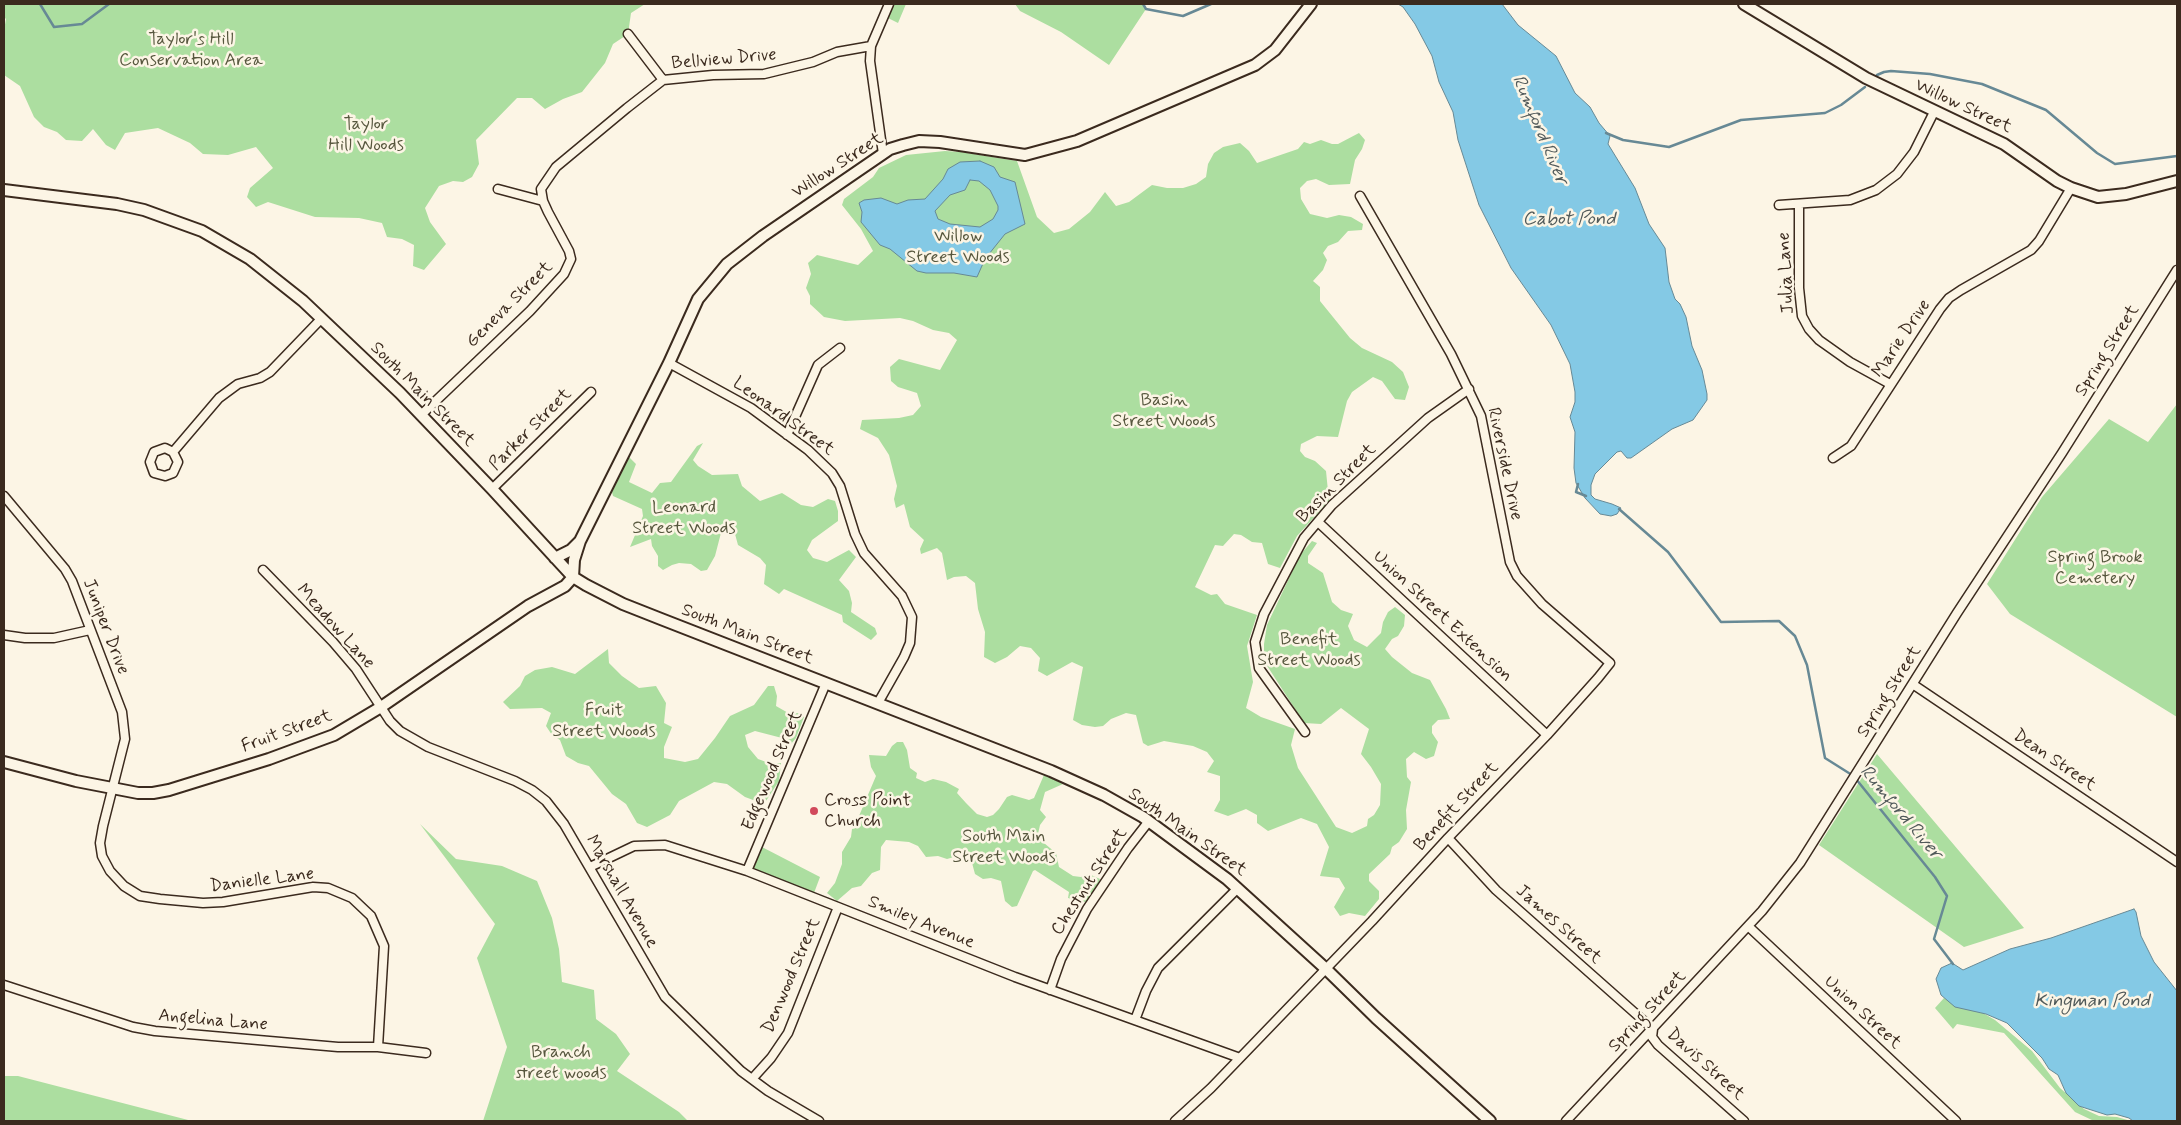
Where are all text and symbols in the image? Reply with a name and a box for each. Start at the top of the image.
park label: Taylor's Hill Conservation Area [119,29,263,72]
street label: Bellview Drive [671,45,777,75]
water label: Rumford River [1506,72,1572,188]
street label: Willow Street [1911,75,2015,139]
park label: Taylor Hill Woods [328,114,404,156]
street label: Willow Street [788,128,888,204]
water label: Cabot Pond [1523,209,1615,231]
park label: Willow Street Woods [906,226,1010,268]
street label: Julia Lane [1774,232,1800,314]
street label: Geneva Street [462,257,558,353]
street label: Marie Drive [1868,296,1936,382]
street label: Spring Street [2071,301,2145,401]
street label: South Main Street [365,338,479,452]
street label: Leonard Street [728,373,838,461]
street label: Parker Street [485,384,577,476]
park label: Basin Street Woods [1112,390,1216,432]
street label: Riverside Drive [1482,406,1526,522]
street label: Basin Street [1293,440,1381,528]
park label: Leonard Street Woods [632,497,736,540]
street label: Union Street Extension [1368,547,1516,687]
park label: Spring Brook Cemetery [2047,547,2143,590]
street label: Juniper Drive [77,576,133,678]
street label: Meadow Lane [291,580,379,674]
street label: South Main Street [678,600,816,670]
park label: Benefit Street Woods [1257,629,1361,672]
street label: Spring Street [1853,642,1927,742]
park label: Fruit Street Woods [552,700,656,742]
street label: Fruit Street [239,706,335,758]
street label: Edgewood Street [738,708,808,834]
street label: Dean Street [2008,725,2100,797]
street label: Benefit Street [1410,758,1504,856]
water label: Rumford River [1854,761,1946,865]
street label: South Main Street [1124,784,1250,882]
place label: Cross Point Church [824,790,911,832]
marker: Cross Point Church [808,805,820,817]
street label: Chestnut Street [1047,824,1133,940]
park label: South Main Street Woods [952,826,1056,869]
street label: Marshall Avenue [580,832,662,952]
street label: Danielle Lane [209,864,315,898]
street label: James Street [1510,881,1606,969]
street label: Smiley Avenue [864,892,978,954]
street label: Denwood Street [758,915,826,1037]
street label: Spring Street [1605,967,1691,1057]
street label: Union Street [1819,972,1905,1054]
water label: Kingman Pond [2034,991,2150,1013]
street label: Angelina Lane [157,1005,269,1037]
street label: Davis Street [1661,1024,1749,1106]
park label: Branch street woods [515,1042,607,1084]

